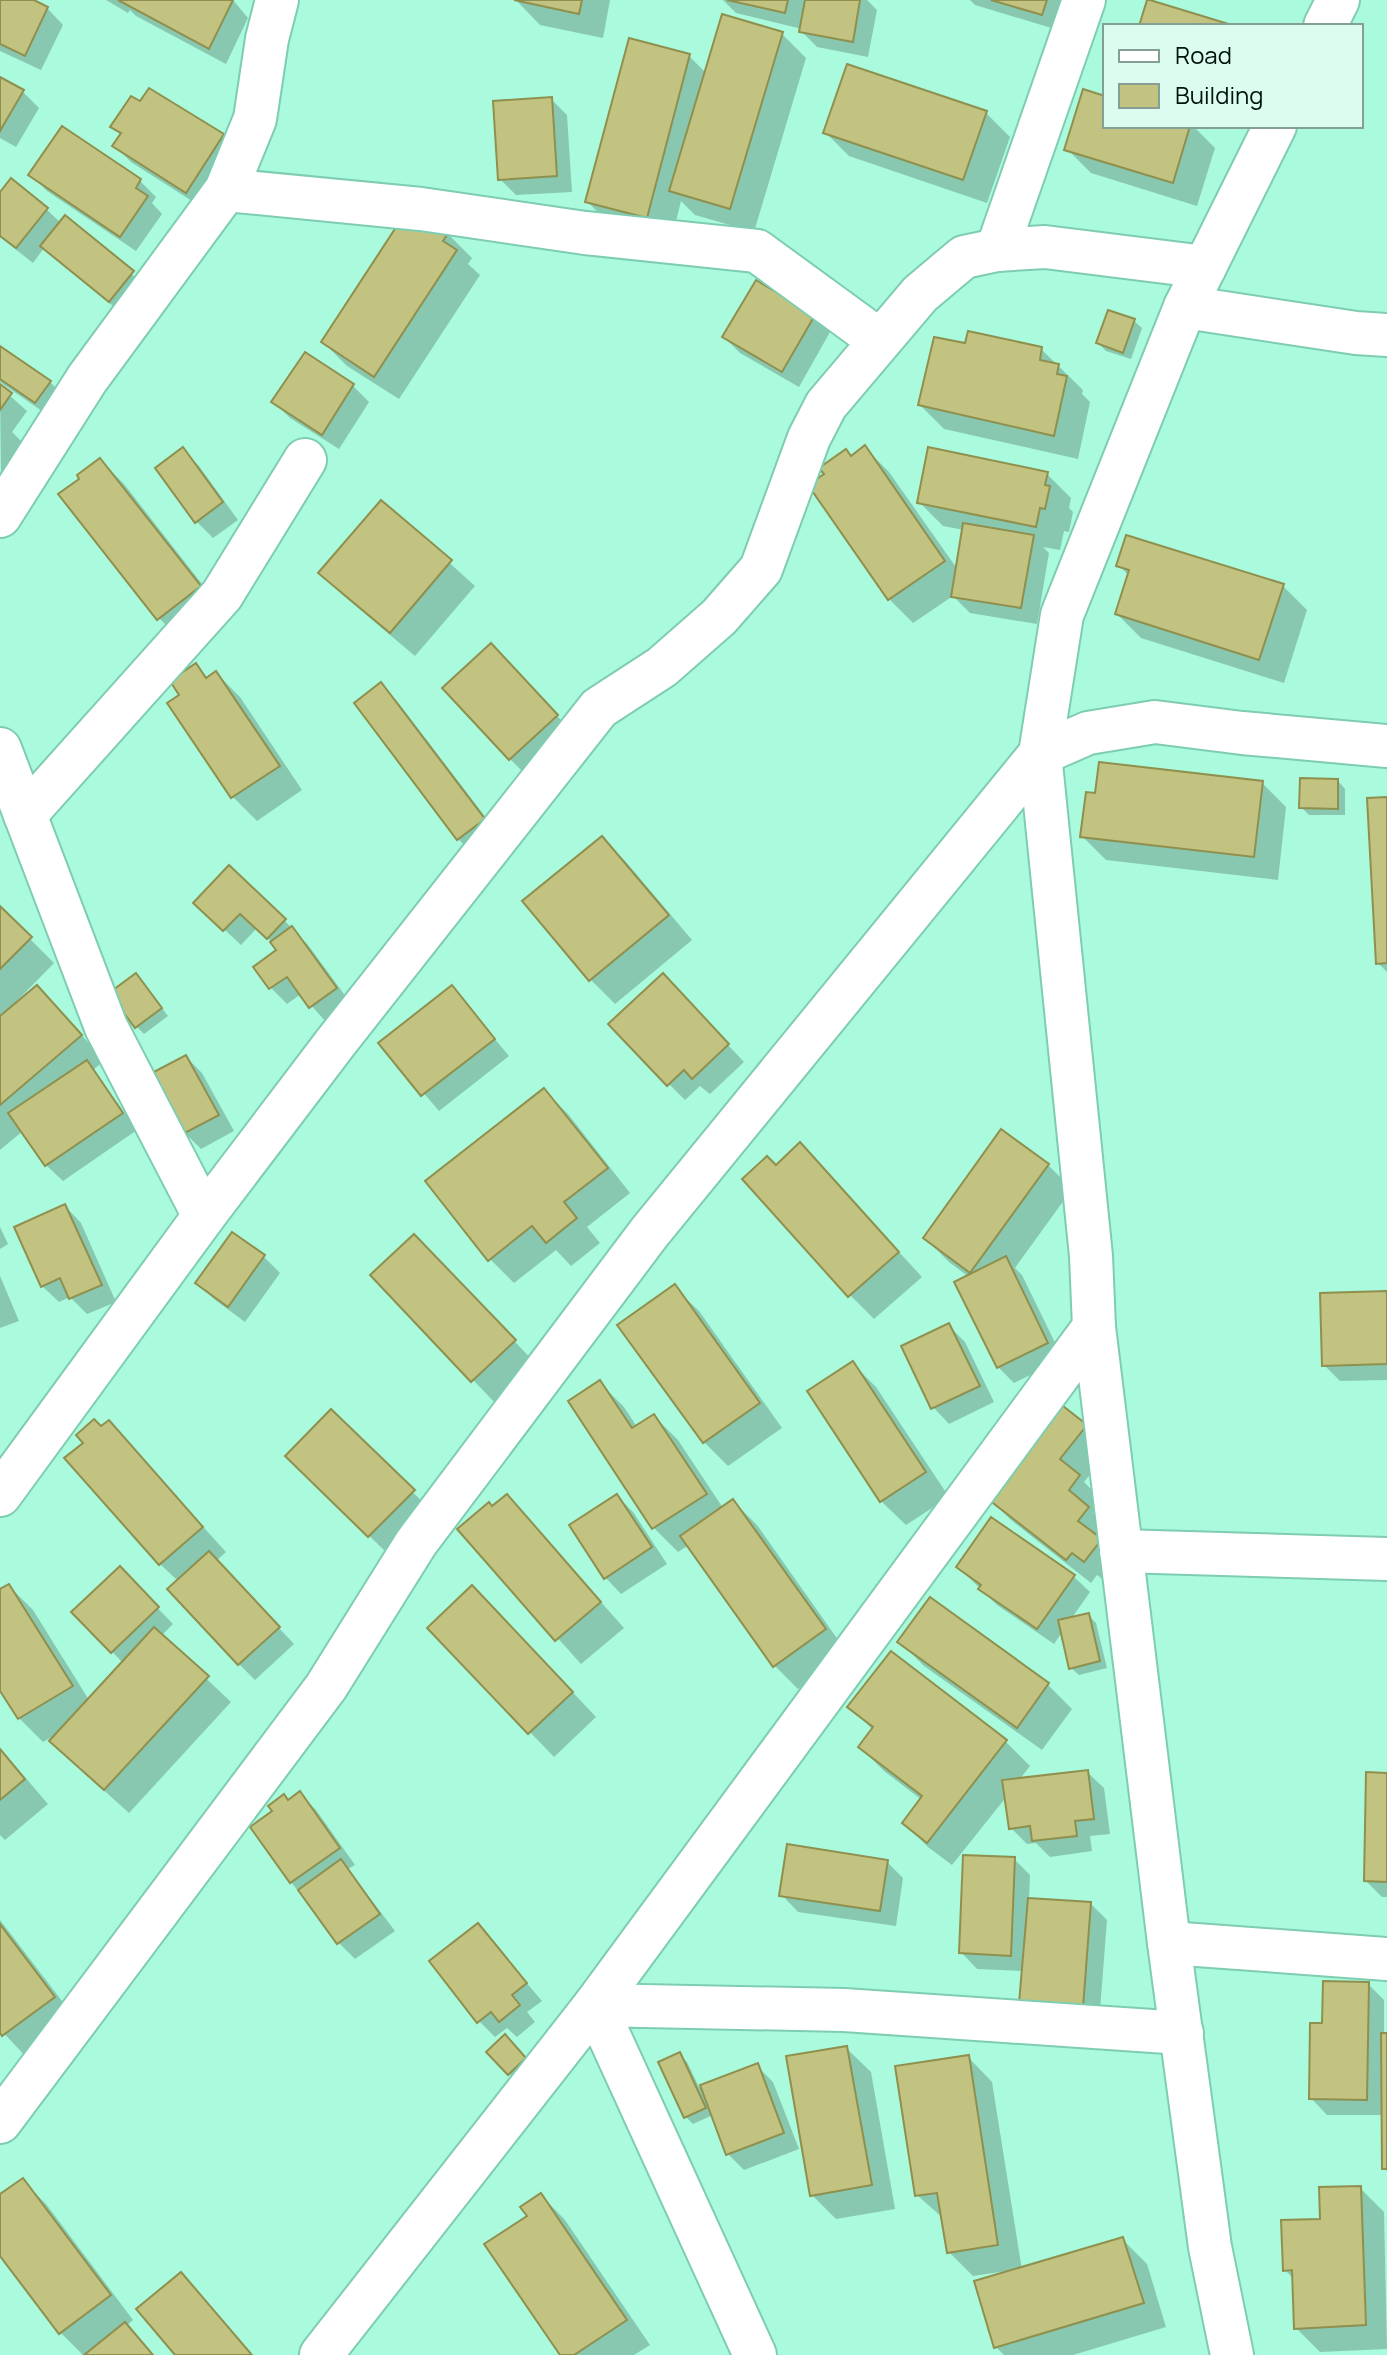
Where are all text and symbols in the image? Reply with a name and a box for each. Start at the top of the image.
legend [1103,24,1363,128]
text: Road [1175,38,1232,71]
text: Building [1175,78,1263,111]

